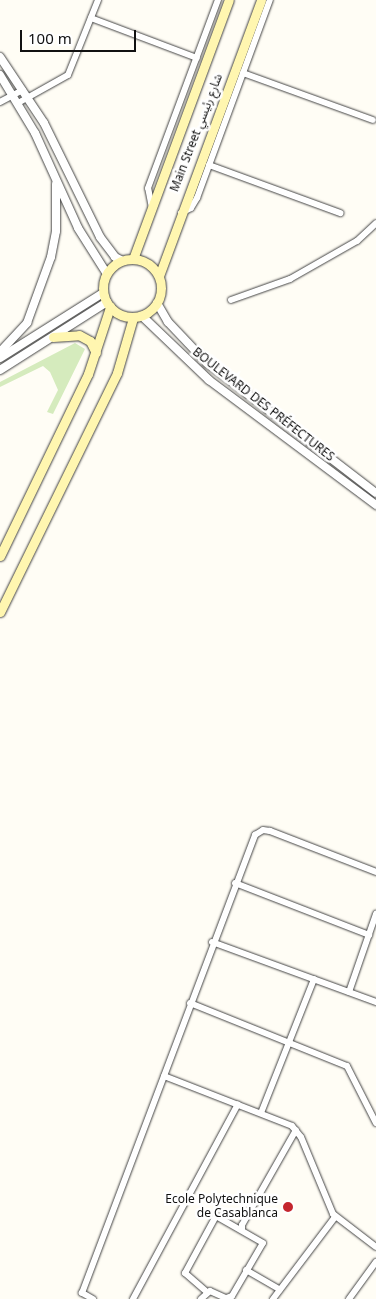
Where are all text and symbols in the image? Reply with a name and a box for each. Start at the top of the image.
scale bar [22,20,139,52]
text: 100 m [28,23,72,55]
street label: Main Street شارع رئيسي [168,72,226,194]
street label: BOULEVARD DES PRÉFECTURES [189,345,337,465]
place label: Ecole Polytechnique de Casablanca [165,1193,278,1221]
marker: Ecole Polytechnique de Casablanca [282,1201,294,1213]

